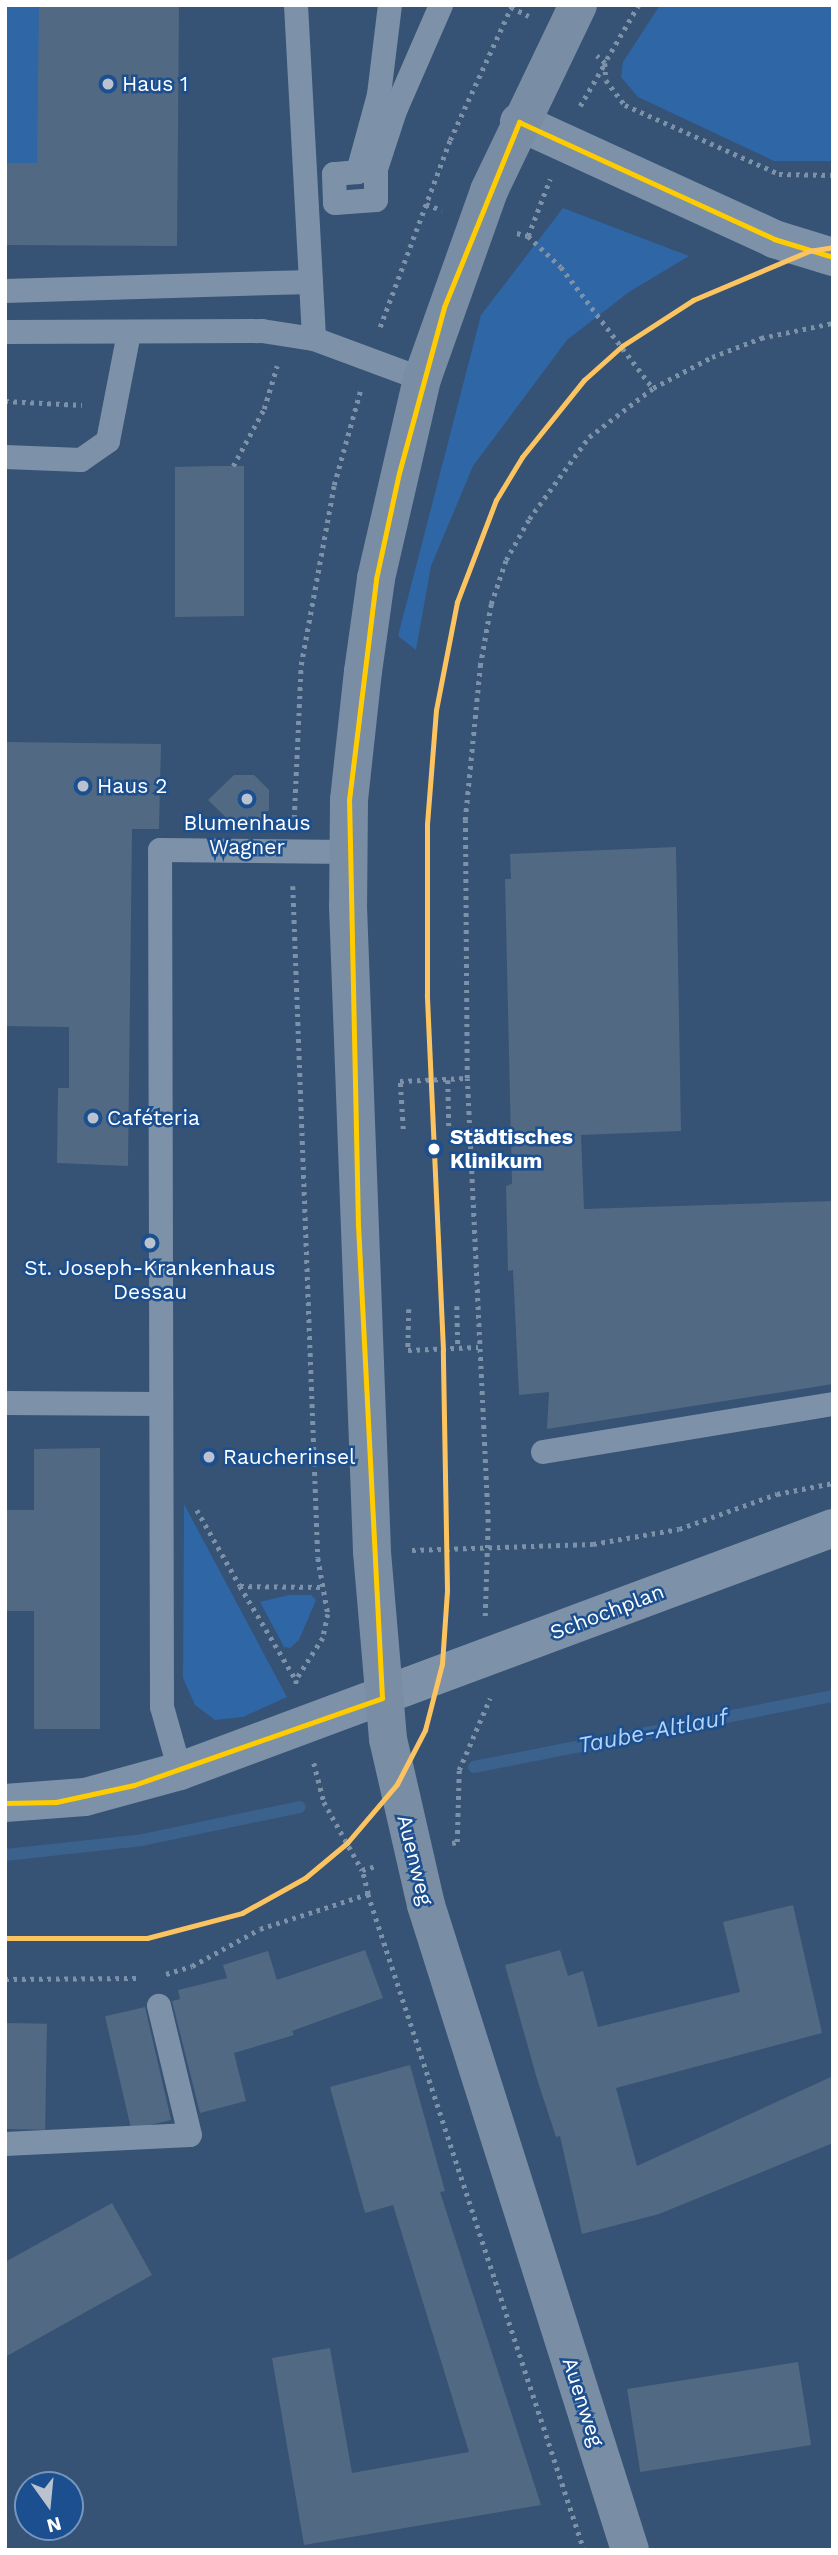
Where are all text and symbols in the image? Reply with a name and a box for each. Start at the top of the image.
place label: Haus 1 [122,71,189,97]
marker: Haus 1 [100,76,116,92]
place label: Haus 2 [97,773,168,799]
marker: Haus 2 [75,778,91,794]
marker: Blumenhaus Wagner [239,791,255,807]
place label: Blumenhaus Wagner [183,810,311,860]
place label: Caféteria [107,1105,200,1131]
marker: Caféteria [85,1110,101,1126]
place label: Städtisches Klinikum [450,1124,573,1174]
marker: Städtisches Klinikum [424,1139,444,1159]
marker: St. Joseph-Krankenhaus Dessau [140,1233,160,1253]
place label: St. Joseph-Krankenhaus Dessau [24,1255,276,1305]
place label: Raucherinsel [223,1444,355,1470]
marker: Raucherinsel [201,1449,217,1465]
street label: Schochplan [546,1579,668,1645]
water label: Taube-Altlauf [576,1704,730,1760]
street label: Auenweg [392,1812,438,1908]
street label: Auenweg [557,2354,609,2450]
north arrow [14,2471,84,2541]
text: N [44,2512,64,2538]

